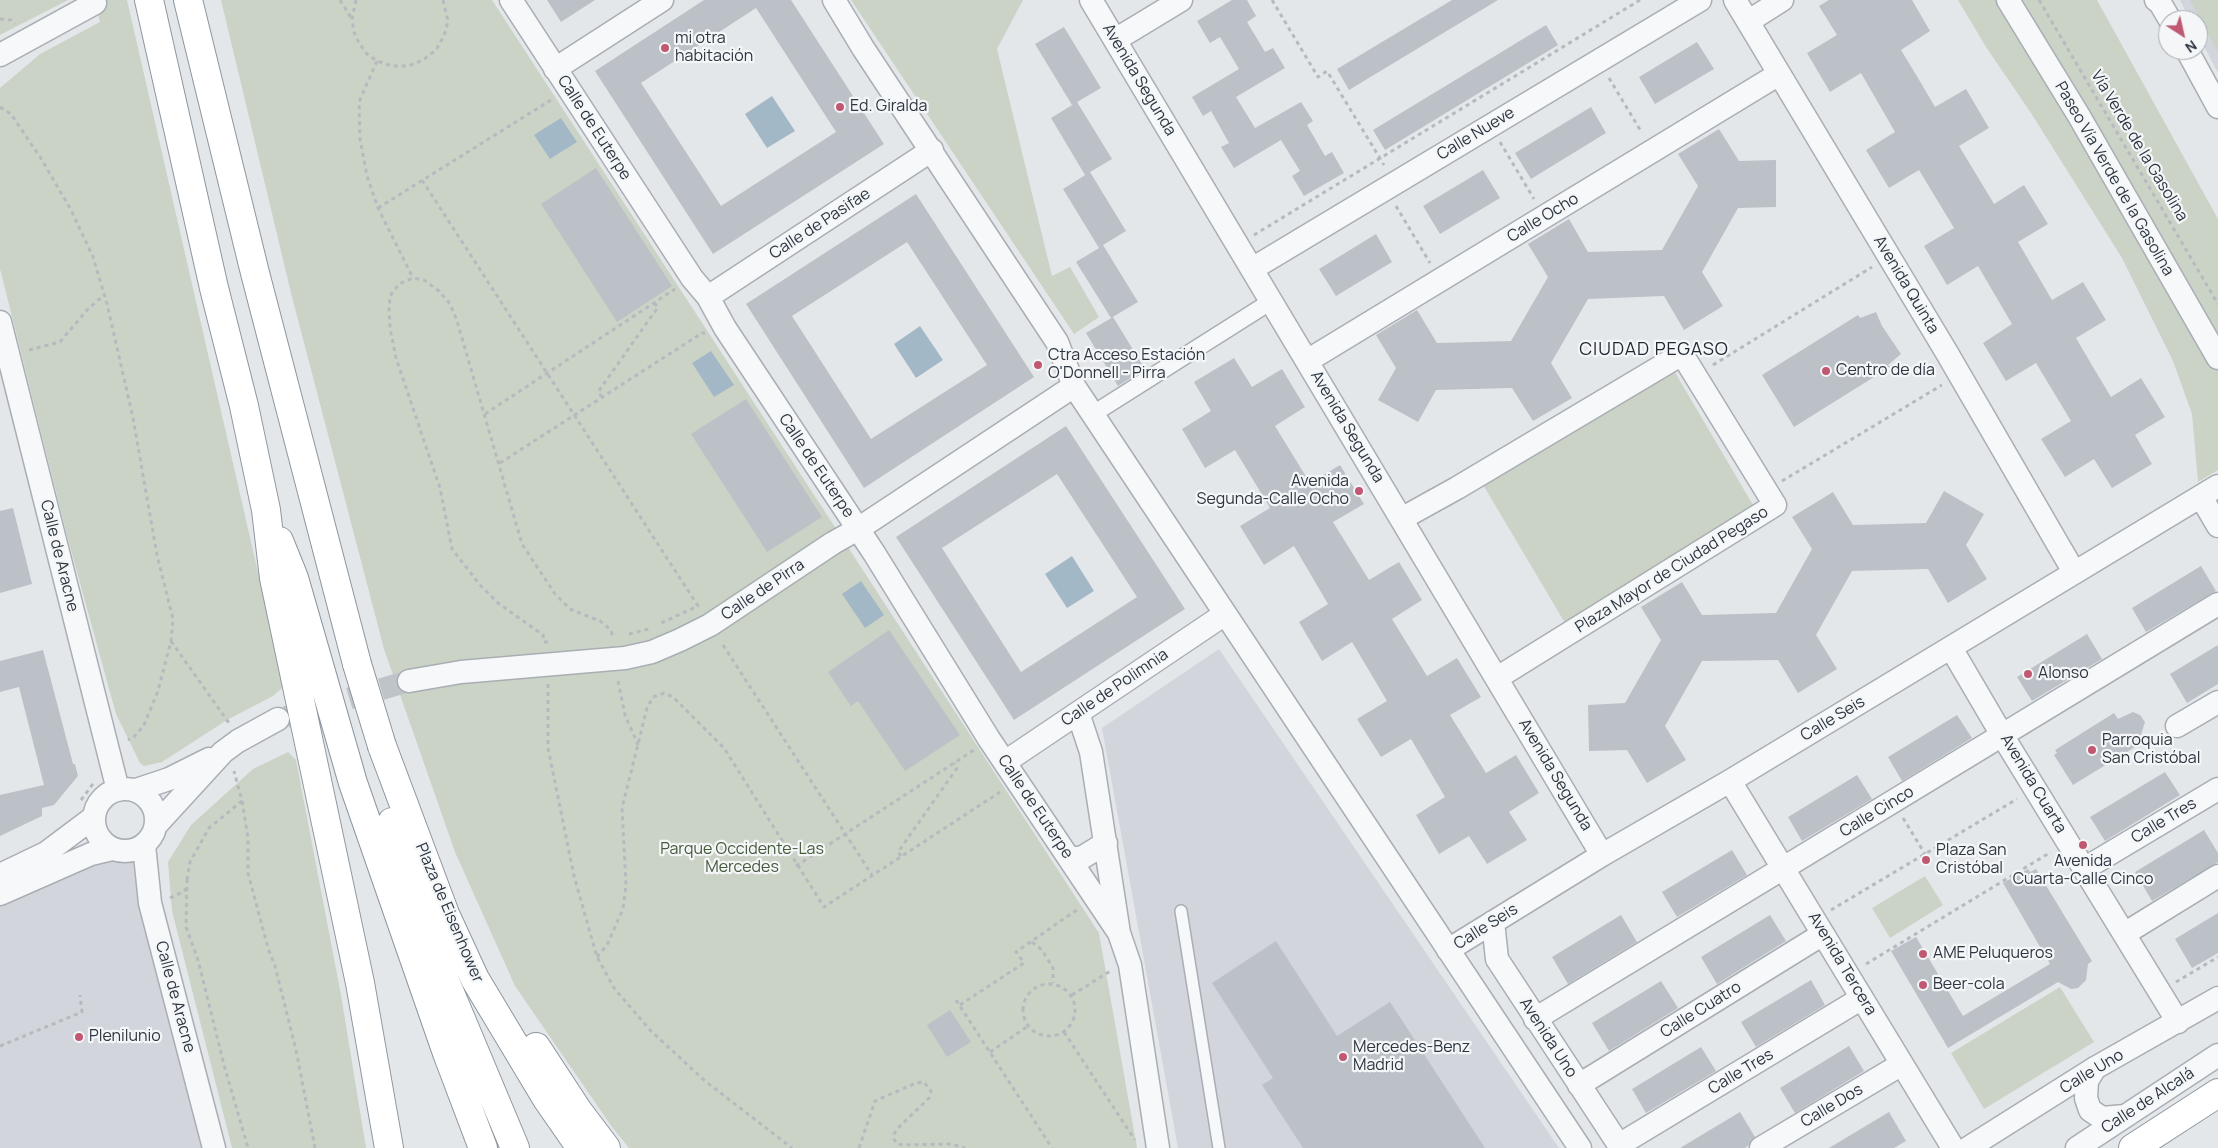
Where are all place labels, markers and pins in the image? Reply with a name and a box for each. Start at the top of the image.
place label: mi otra habitación [675,29,753,67]
marker: mi otra habitación [659,42,671,54]
place label: Ed. Giralda [850,97,927,117]
marker: Ed. Giralda [834,101,846,113]
place label: Ctra Acceso Estación O'Donnell - Pirra [1048,346,1205,384]
marker: Ctra Acceso Estación O'Donnell - Pirra [1032,359,1044,371]
place label: Centro de día [1836,361,1935,381]
marker: Centro de día [1820,365,1832,377]
place label: Avenida Segunda-Calle Ocho [1197,472,1349,510]
marker: Avenida Segunda-Calle Ocho [1353,485,1365,497]
place label: Alonso [2038,664,2089,684]
marker: Alonso [2022,668,2034,680]
place label: Parroquia San Cristóbal [2102,731,2200,769]
marker: Parroquia San Cristóbal [2086,744,2098,756]
marker: Avenida Cuarta-Calle Cinco [2077,839,2089,851]
place label: Plaza San Cristóbal [1936,841,2007,879]
place label: Avenida Cuarta-Calle Cinco [2013,852,2153,890]
marker: Plaza San Cristóbal [1920,854,1932,866]
place label: AME Peluqueros [1933,944,2053,964]
marker: AME Peluqueros [1917,948,1929,960]
place label: Beer-cola [1933,975,2005,995]
marker: Beer-cola [1917,979,1929,991]
place label: Plenilunio [89,1027,161,1047]
marker: Plenilunio [73,1031,85,1043]
place label: Mercedes-Benz Madrid [1353,1038,1470,1076]
marker: Mercedes-Benz Madrid [1337,1051,1349,1063]

